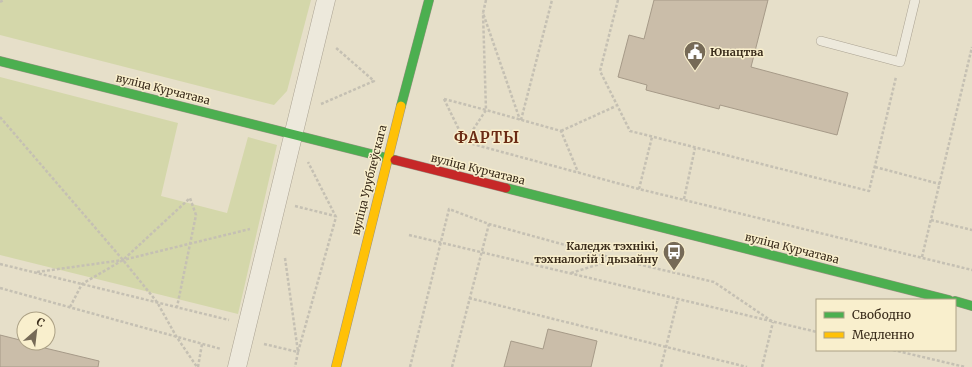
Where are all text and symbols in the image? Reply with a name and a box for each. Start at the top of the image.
public building icon: Юнацтва [682,39,708,72]
place label: Юнацтва [710,45,763,59]
street label: вуліца Курчатава [114,71,212,108]
street label: вуліца Урублеўскага [349,123,390,237]
district label: ФАРТЫ [454,128,520,147]
street label: вуліца Курчатава [429,151,527,188]
street label: вуліца Курчатава [743,230,841,267]
place label: Каледж тэхнікі, тэхналогій і дызайну [534,239,658,266]
bus stop icon: Каледж тэхнікі, тэхналогій і дызайну [661,239,687,272]
legend [816,299,956,351]
text: Свободно [852,307,911,322]
north arrow [16,311,56,351]
text: С [34,314,47,330]
text: Медленно [852,327,914,342]

